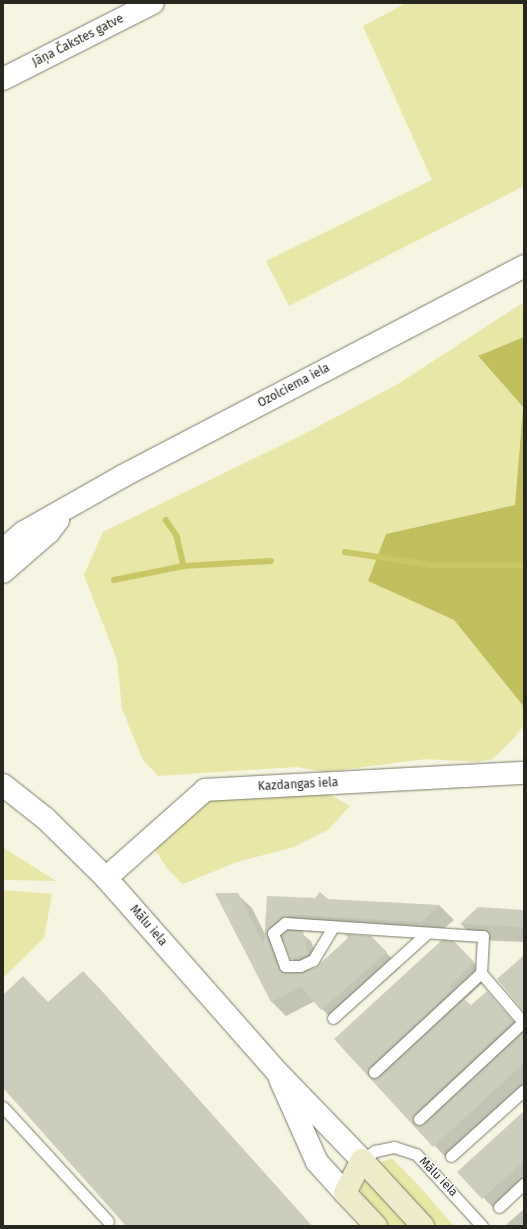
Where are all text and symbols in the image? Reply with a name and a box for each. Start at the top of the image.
street label: Jāņa Čakstes gatve [30,12,126,70]
street label: Ozolciema iela [256,361,332,411]
street label: Kazdangas iela [257,776,339,794]
street label: Mālu iela [126,903,170,949]
street label: Mālu iela [416,1154,460,1200]

